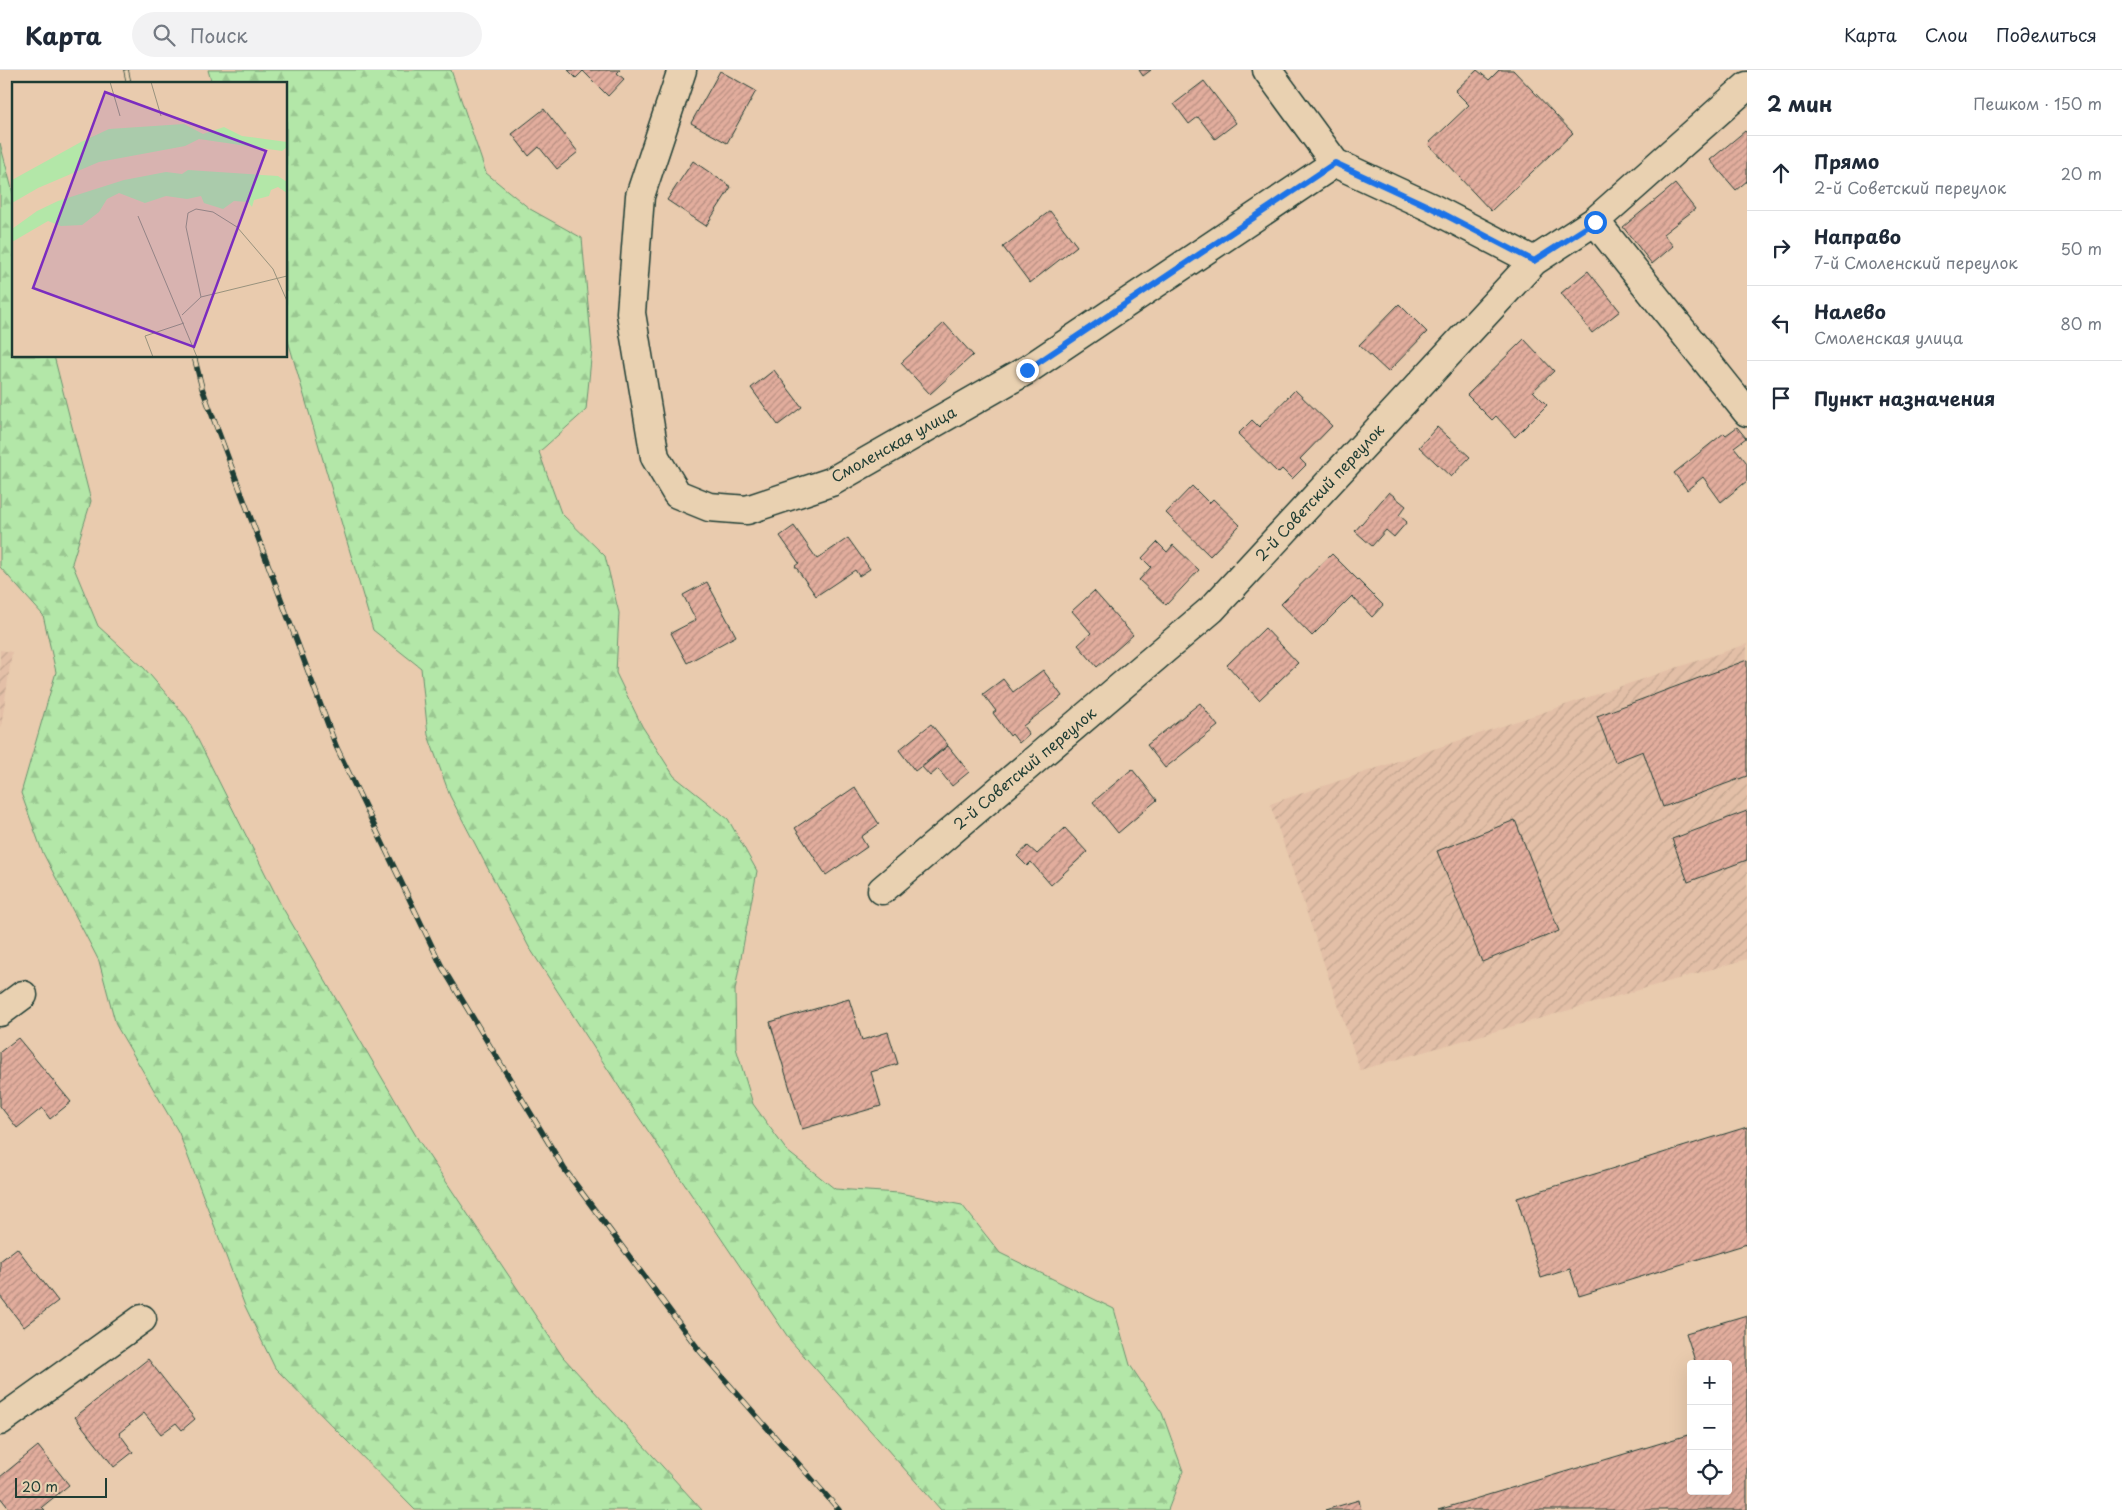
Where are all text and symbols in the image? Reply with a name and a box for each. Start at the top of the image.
search box [132,12,482,57]
text: Карта [25,17,102,53]
icon: search [150,21,178,49]
text: Поиск [190,21,248,49]
text: Карта [1844,21,1897,48]
text: Слои [1925,21,1968,48]
text: Поделиться [1996,21,2097,48]
inset map [12,82,288,358]
text: 2 мин [1767,87,1832,119]
text: Пешком · 150 m [1973,91,2102,115]
text: Прямо [1814,147,1879,175]
icon: ahead [1767,159,1795,187]
text: 20 m [2061,161,2102,185]
text: 2-й Советский переулок [1814,175,2006,199]
route start [1584,211,1607,234]
text: Направо [1814,222,1901,250]
icon: right [1767,234,1795,262]
text: 50 m [2061,236,2102,260]
text: 7-й Смоленский переулок [1814,250,2018,274]
text: Налево [1814,297,1886,325]
icon: left [1767,309,1795,337]
text: 80 m [2060,311,2102,335]
text: Смоленская улица [1814,325,1963,349]
route end [1016,359,1039,382]
icon: arrive [1767,384,1795,412]
text: Пункт назначения [1814,384,1995,412]
street label: Смоленская улица [827,399,960,488]
street label: 2-й Советский переулок [1249,418,1389,566]
street label: 2-й Советский переулок [948,701,1101,835]
map controls [1687,1360,1732,1495]
button: + [1687,1360,1732,1405]
button: − [1687,1405,1732,1450]
button: locate [1687,1450,1732,1495]
scale bar [15,1475,108,1498]
text: 20 m [22,1476,58,1497]

